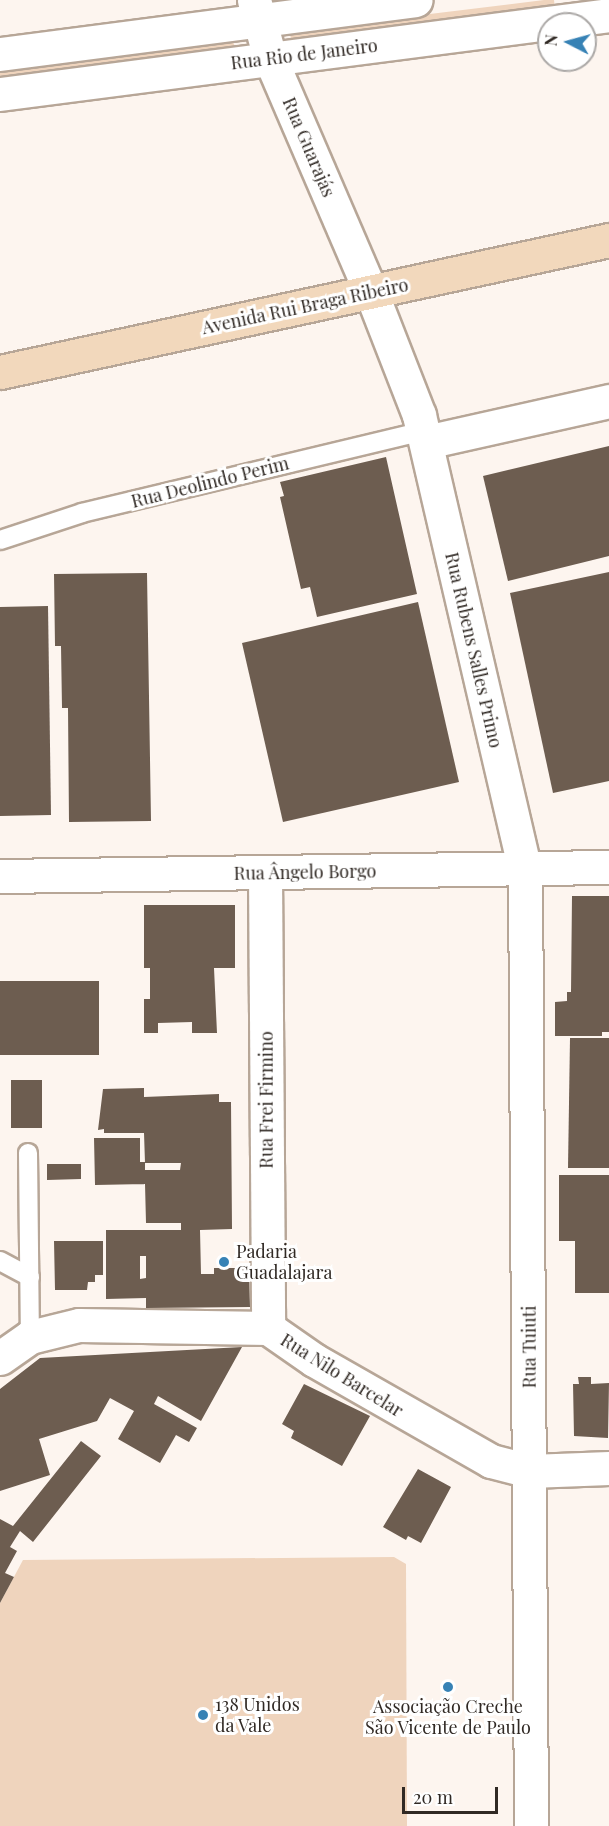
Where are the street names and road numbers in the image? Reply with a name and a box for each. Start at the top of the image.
street label: Rua Rio de Janeiro [229,34,379,74]
street label: Rua Guarajás [278,94,340,200]
street label: Avenida Rui Braga Ribeiro [200,274,410,338]
street label: Rua Deolindo Perim [129,452,291,512]
street label: Rua Rubens Salles Primo [441,550,507,750]
street label: Rua Ângelo Borgo [233,860,377,884]
street label: Rua Frei Firmino [255,1031,277,1169]
street label: Rua Tuiuti [518,1305,540,1389]
street label: Rua Nilo Barcelar [277,1329,407,1421]

